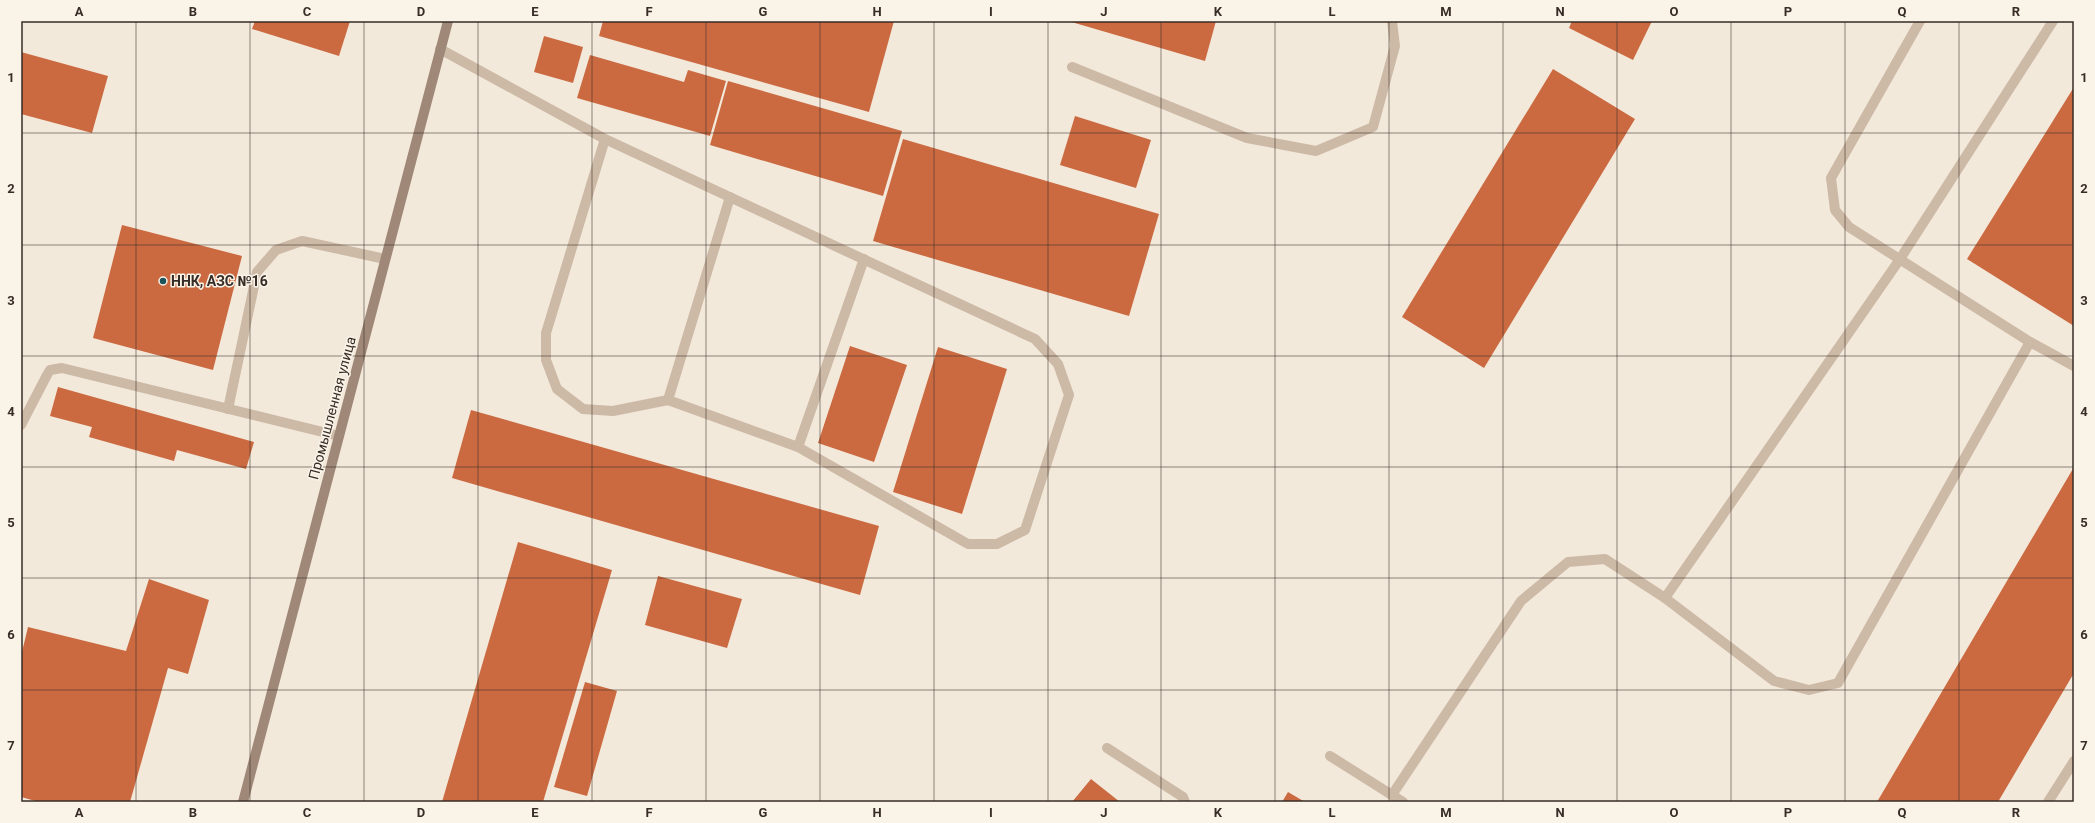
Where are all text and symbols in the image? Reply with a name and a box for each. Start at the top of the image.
text: A [75,4,84,19]
text: B [189,4,197,19]
text: C [303,4,312,19]
text: D [417,4,425,19]
text: E [531,4,539,19]
text: F [645,4,653,19]
text: G [759,4,768,19]
text: H [872,4,882,19]
text: I [989,4,993,19]
text: J [1100,4,1108,19]
text: K [1214,4,1223,19]
text: L [1328,4,1336,19]
text: M [1440,4,1452,19]
text: N [1555,4,1565,19]
text: O [1670,4,1679,19]
text: P [1784,4,1792,19]
text: Q [1898,4,1907,19]
text: R [2012,4,2021,19]
text: 1 [7,70,15,85]
text: 1 [2080,70,2088,85]
text: 2 [7,181,15,196]
text: 2 [2080,181,2088,196]
place label: ННК, АЗС №16 [171,273,268,289]
marker: ННК, АЗС №16 [158,276,168,286]
text: 3 [7,293,15,308]
text: 3 [2080,293,2088,308]
street label: Промышленная улица [305,335,359,481]
text: 4 [7,404,15,419]
text: 4 [2080,404,2088,419]
text: 5 [7,515,15,530]
text: 5 [2080,515,2088,530]
text: 6 [7,627,15,642]
text: 6 [2080,627,2088,642]
text: 7 [7,738,15,753]
text: 7 [2080,738,2088,753]
text: A [75,805,84,820]
text: B [189,805,197,820]
text: C [303,805,312,820]
text: D [417,805,425,820]
text: E [531,805,539,820]
text: F [645,805,653,820]
text: G [759,805,768,820]
text: H [872,805,882,820]
text: I [989,805,993,820]
text: J [1100,805,1108,820]
text: K [1214,805,1223,820]
text: L [1328,805,1336,820]
text: M [1440,805,1452,820]
text: N [1555,805,1565,820]
text: O [1670,805,1679,820]
text: P [1784,805,1792,820]
text: Q [1898,805,1907,820]
text: R [2012,805,2021,820]

